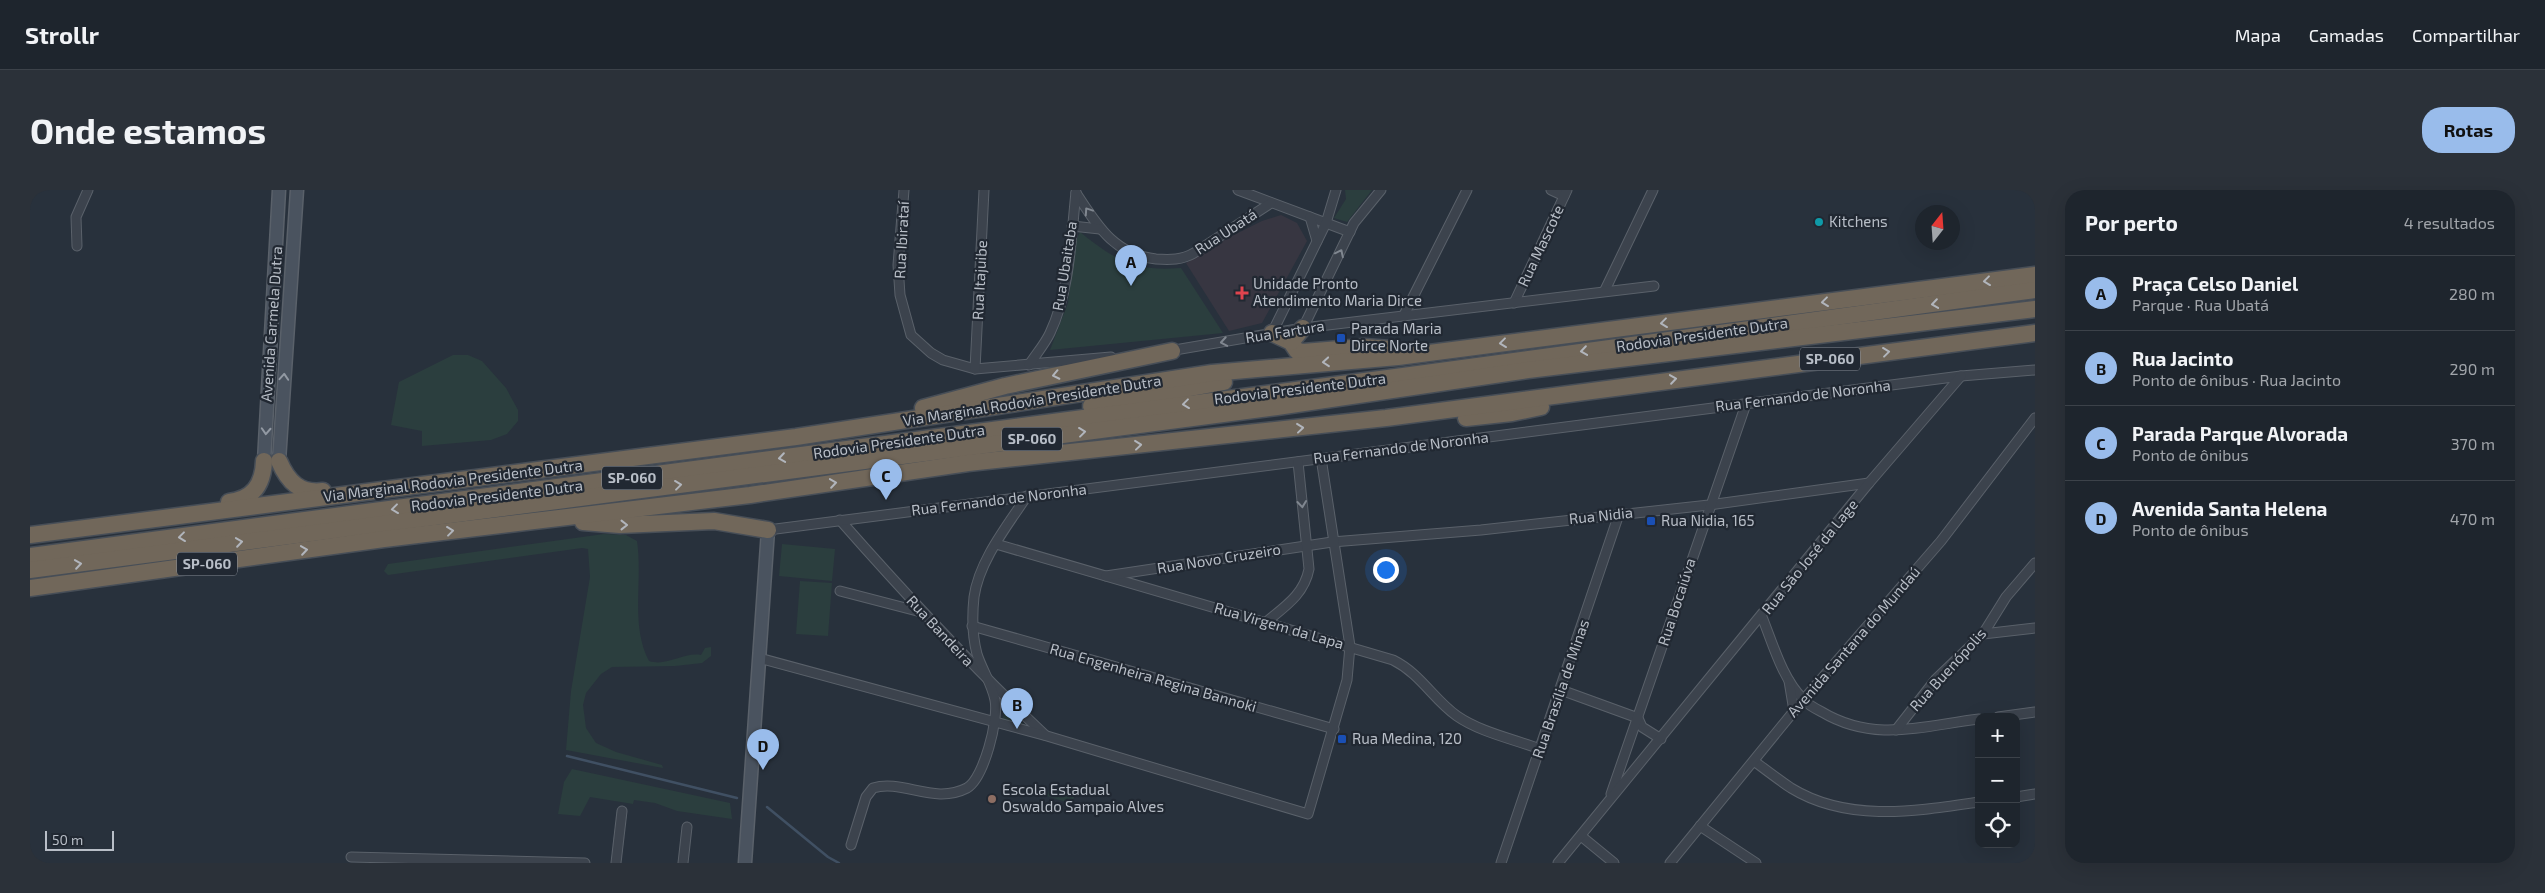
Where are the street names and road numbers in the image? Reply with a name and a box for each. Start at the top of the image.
street label: Rua Ibirataí [890,200,912,279]
street label: Rua Mascote [1513,202,1567,289]
street label: Rua Ubatá [1191,205,1260,258]
street label: Rua Ubaitaba [1048,220,1080,312]
street label: Rua Itajuibe [968,240,991,320]
street label: Avenida Carmela Dutra [257,245,285,402]
street label: Rodovia Presidente Dutra [1615,313,1789,355]
street label: Rua Fartura [1244,316,1326,346]
road number: SP-060 [1800,347,1860,370]
street label: Rodovia Presidente Dutra [1213,369,1387,407]
street label: Via Marginal Rodovia Presidente Dutra [901,371,1162,429]
street label: Rua Fernando de Noronha [1714,375,1892,415]
street label: Rodovia Presidente Dutra [812,420,986,462]
street label: Rua Fernando de Noronha [1312,427,1490,467]
road number: SP-060 [1002,428,1062,450]
street label: Via Marginal Rodovia Presidente Dutra [322,456,584,506]
road number: SP-060 [602,466,662,490]
street label: Rodovia Presidente Dutra [410,477,584,515]
street label: Rua Fernando de Noronha [910,479,1088,519]
street label: Rua São José da Lage [1757,495,1861,618]
street label: Rua Nidia [1568,503,1634,527]
street label: Rua Novo Cruzeiro [1156,539,1282,577]
road number: SP-060 [177,552,237,576]
street label: Rua Bocaiúva [1653,556,1699,648]
street label: Avenida Santana do Mundaú [1783,562,1923,720]
street label: Rua Bandeira [903,591,978,669]
street label: Rua Virgem da Lapa [1213,598,1346,652]
street label: Rua Brasília de Minas [1528,617,1592,760]
street label: Rua Buenópolis [1905,624,1989,715]
street label: Rua Engenheira Regina Bannoki [1048,639,1259,715]

